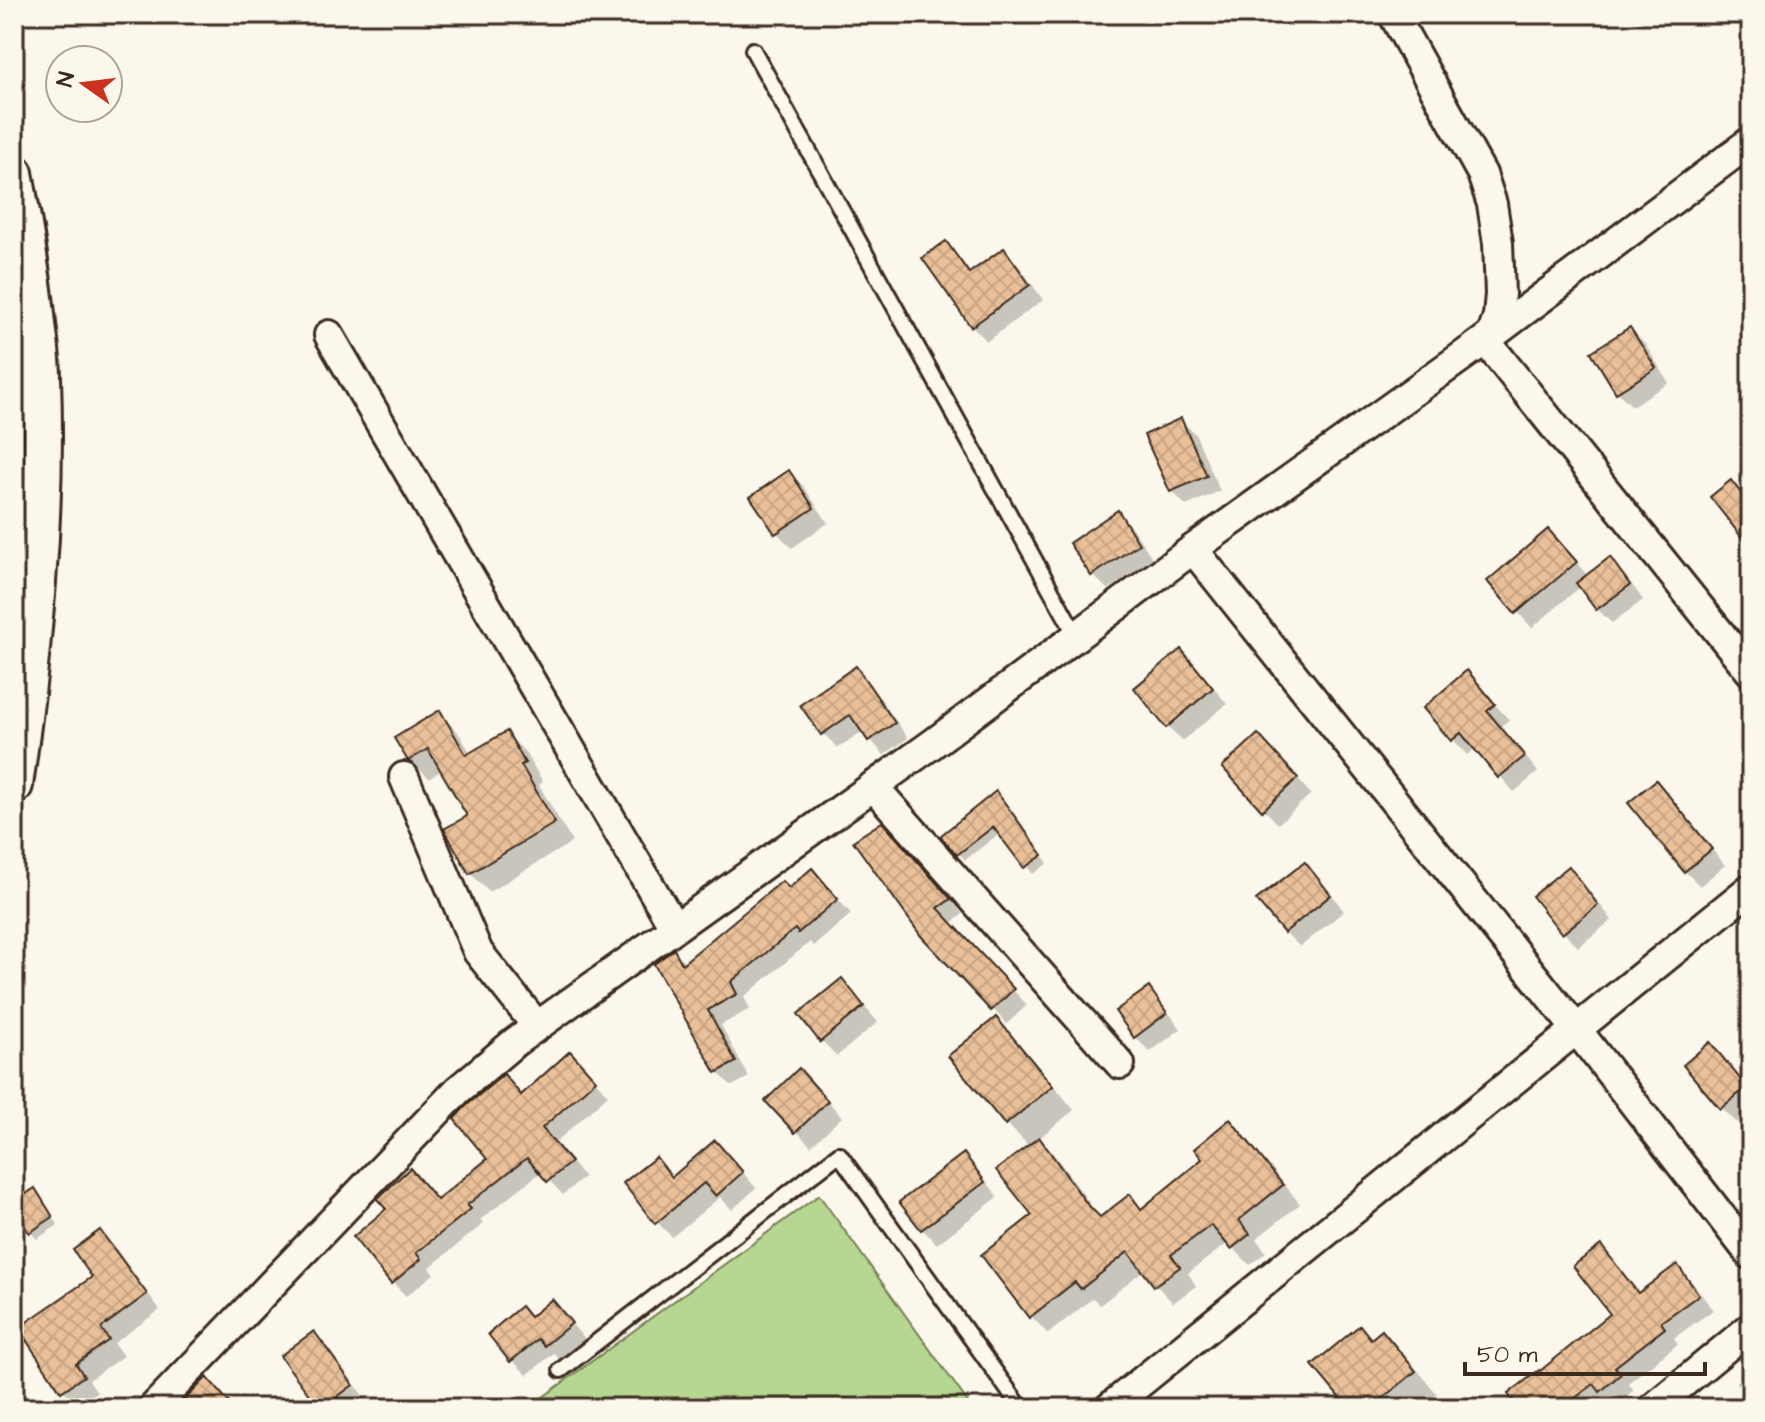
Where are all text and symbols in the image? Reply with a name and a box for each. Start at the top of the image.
north arrow [44,44,124,124]
text: N [49,69,83,90]
scale bar [1465,1326,1705,1376]
text: 50 m [1477,1338,1538,1372]

